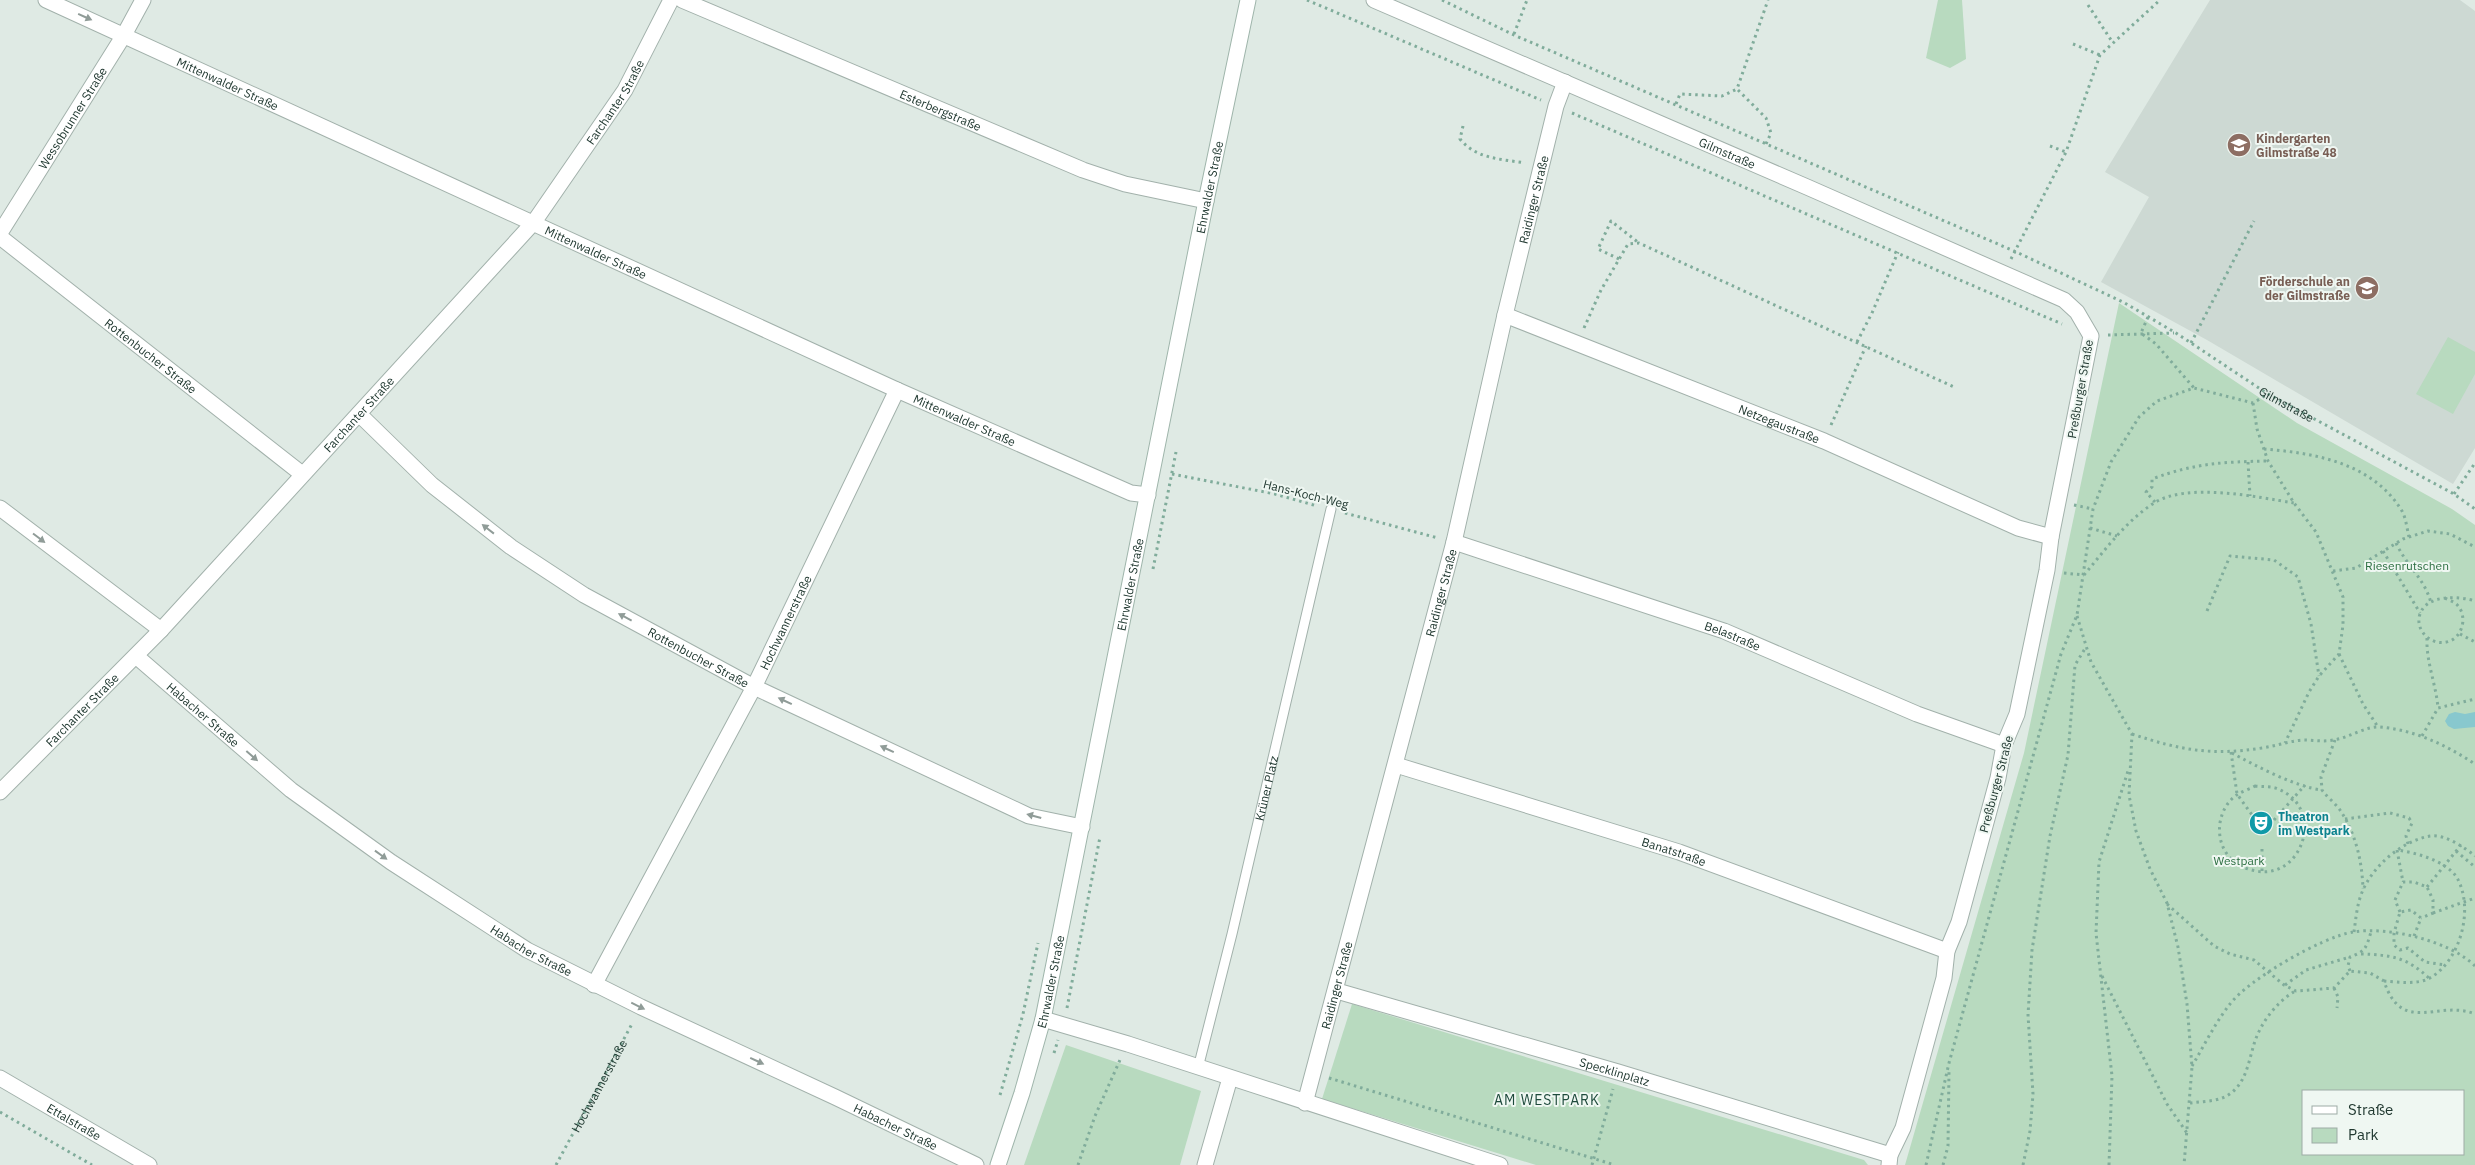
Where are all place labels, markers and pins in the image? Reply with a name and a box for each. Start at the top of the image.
place label: Kindergarten Gilmstraße 48 [2256,131,2337,160]
school or university icon: Kindergarten Gilmstraße 48 [2226,132,2252,158]
place label: Förderschule an der Gilmstraße [2259,274,2350,303]
school or university icon: Förderschule an der Gilmstraße [2354,275,2380,301]
place label: Theatron im Westpark [2278,809,2350,838]
theatre icon: Theatron im Westpark [2248,810,2274,836]

